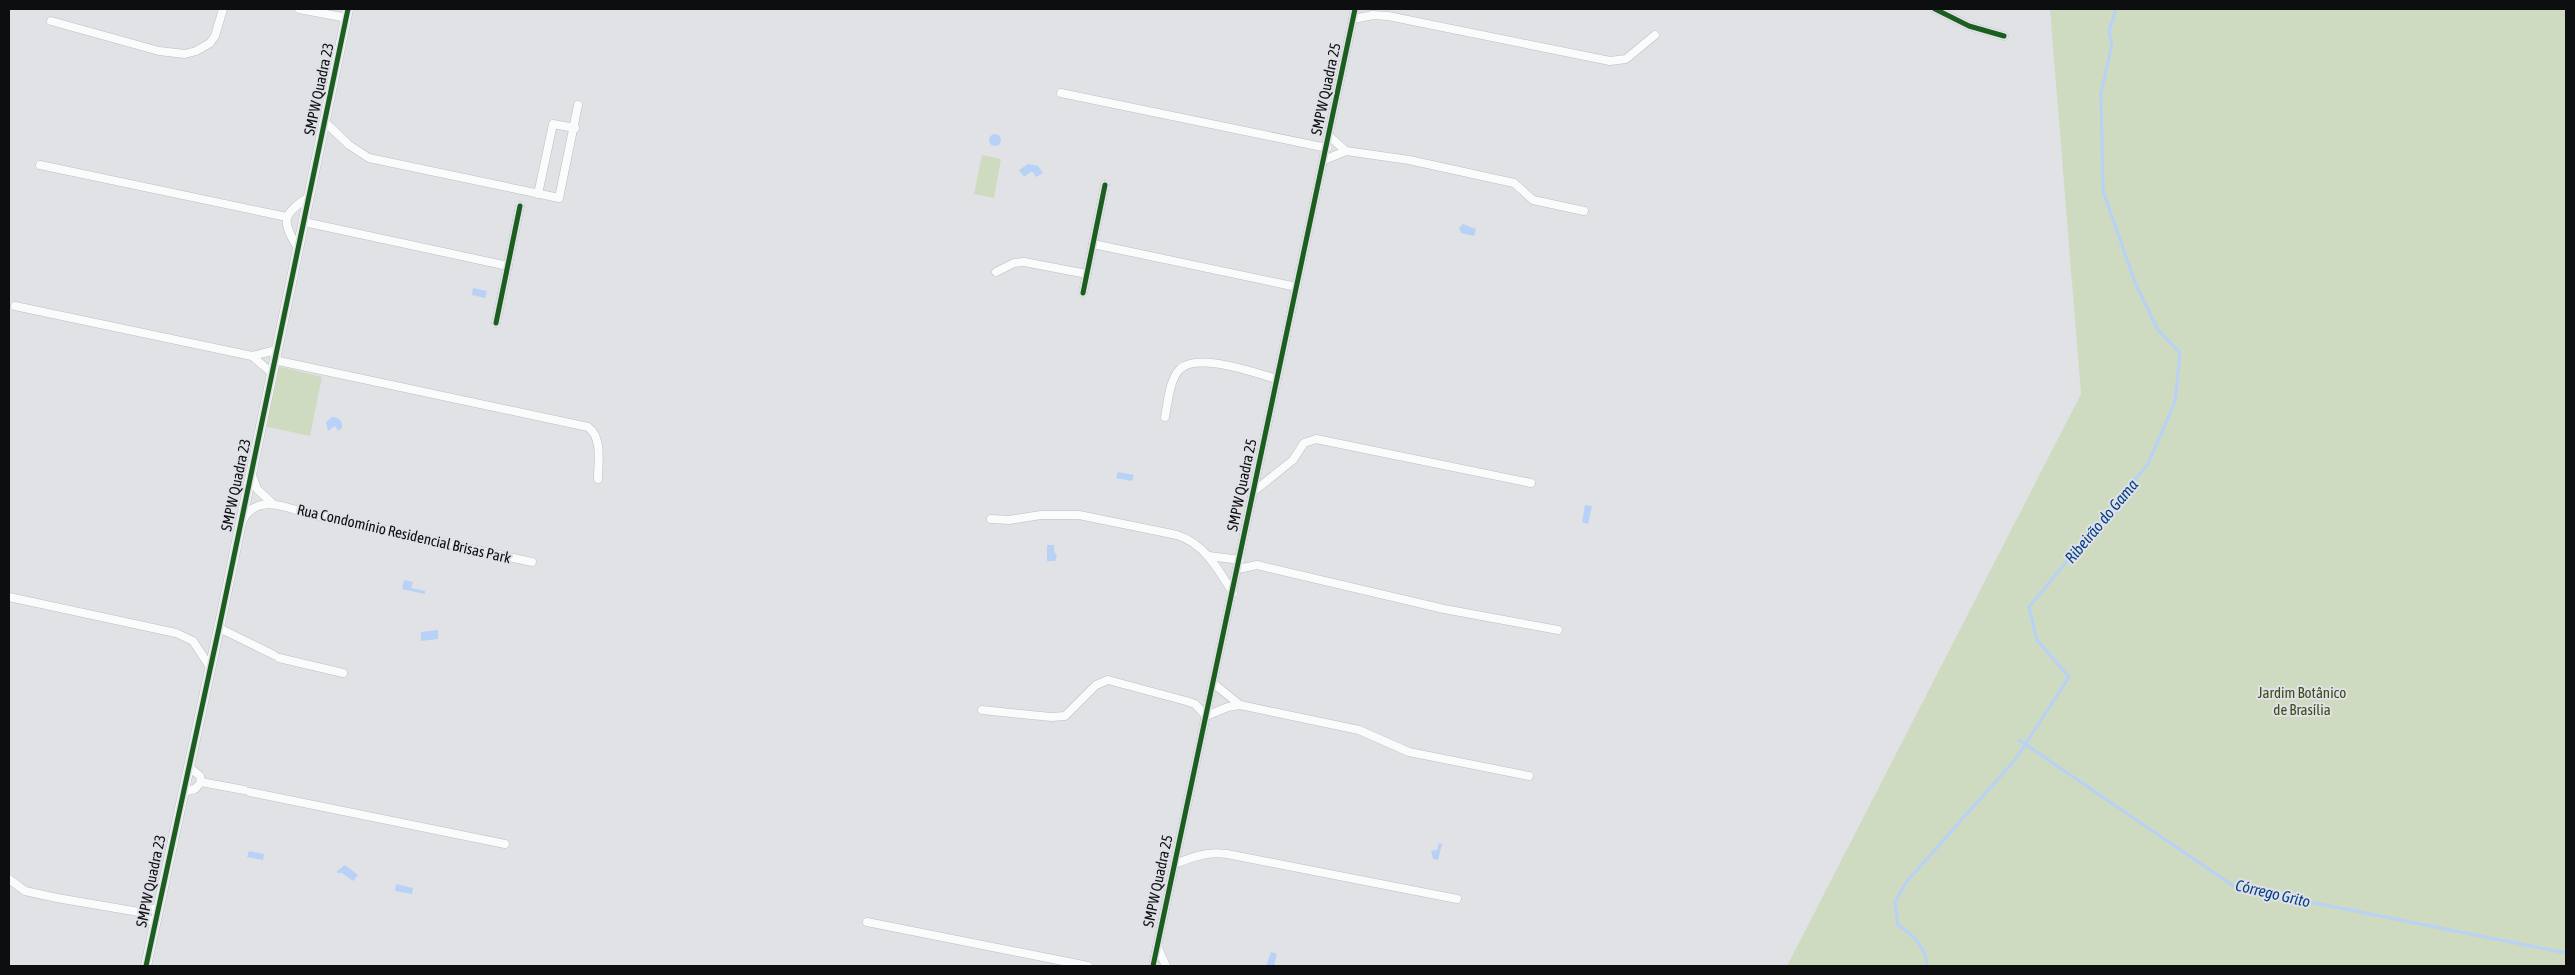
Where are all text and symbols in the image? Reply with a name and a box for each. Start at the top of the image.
street label: SMPW Quadra 23 [300,41,337,137]
street label: SMPW Quadra 25 [1307,41,1344,137]
street label: SMPW Quadra 23 [217,437,254,533]
street label: SMPW Quadra 25 [1223,437,1260,533]
water label: Ribeirão do Gama [2061,475,2142,567]
street label: Rua Condomínio Residencial Brisas Park [295,501,513,567]
park label: Jardim Botânico de Brasília [2258,684,2346,718]
street label: SMPW Quadra 23 [132,833,169,929]
street label: SMPW Quadra 25 [1139,833,1176,929]
water label: Córrego Grito [2234,876,2312,911]

